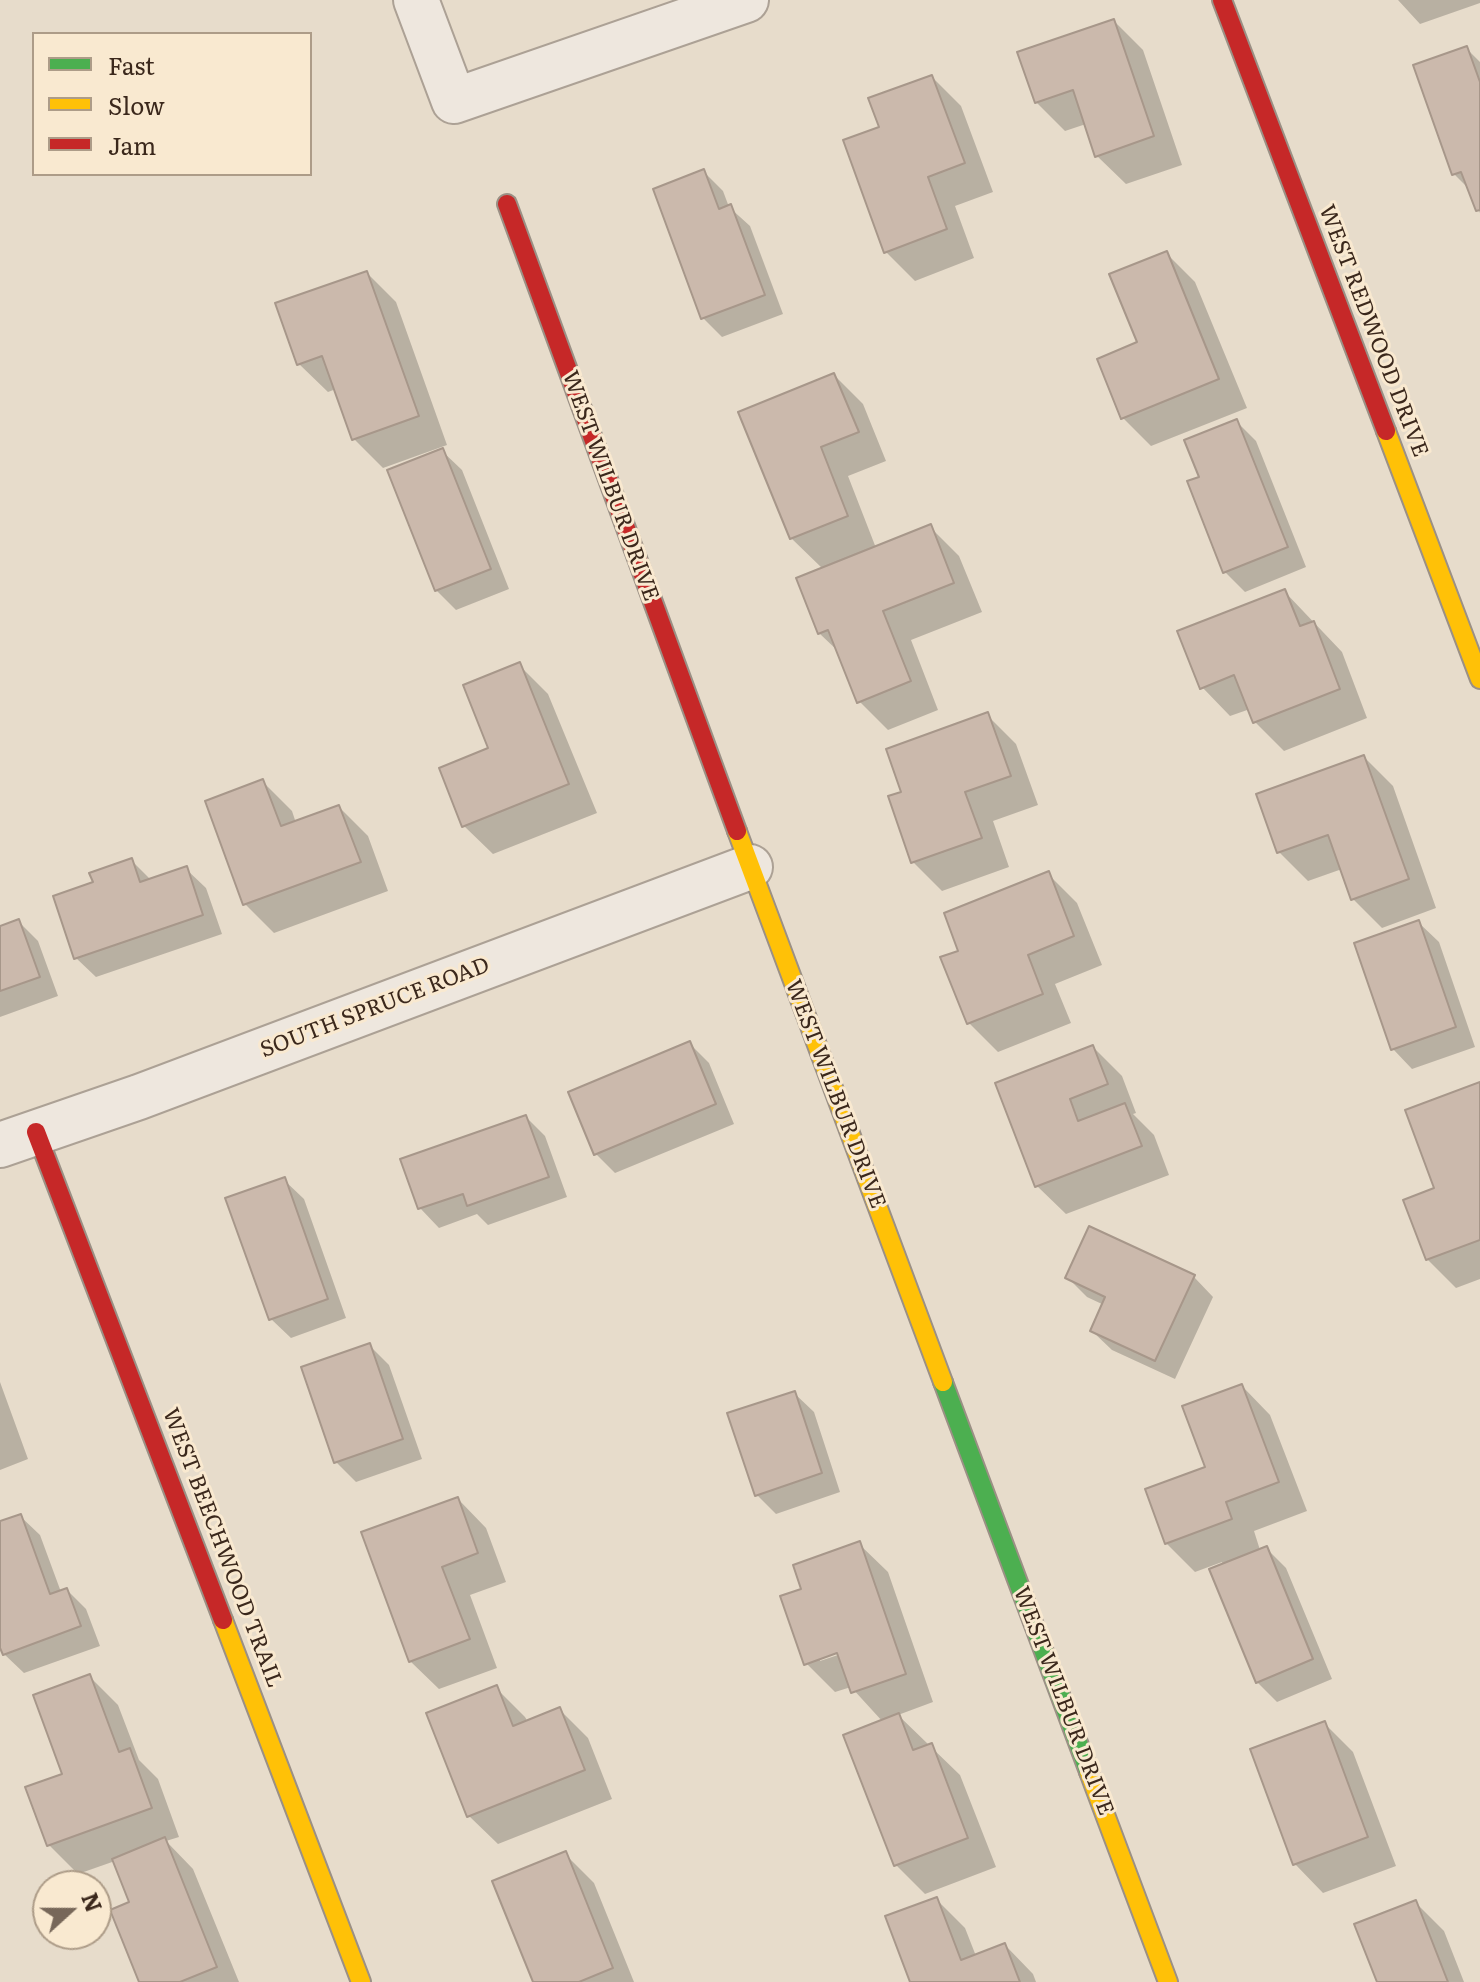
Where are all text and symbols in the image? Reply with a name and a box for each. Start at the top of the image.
legend [32,32,312,176]
text: Fast [108,47,155,82]
text: Slow [108,87,165,122]
text: Jam [108,127,156,162]
street label: WEST REDWOOD DRIVE [1313,201,1433,461]
street label: WEST WILBUR DRIVE [556,367,664,605]
street label: SOUTH SPRUCE ROAD [257,952,493,1064]
street label: WEST WILBUR DRIVE [779,976,891,1212]
street label: WEST BEECHWOOD TRAIL [156,1404,288,1692]
street label: WEST WILBUR DRIVE [1007,1583,1119,1819]
north arrow [32,1870,112,1950]
text: N [74,1887,112,1916]

